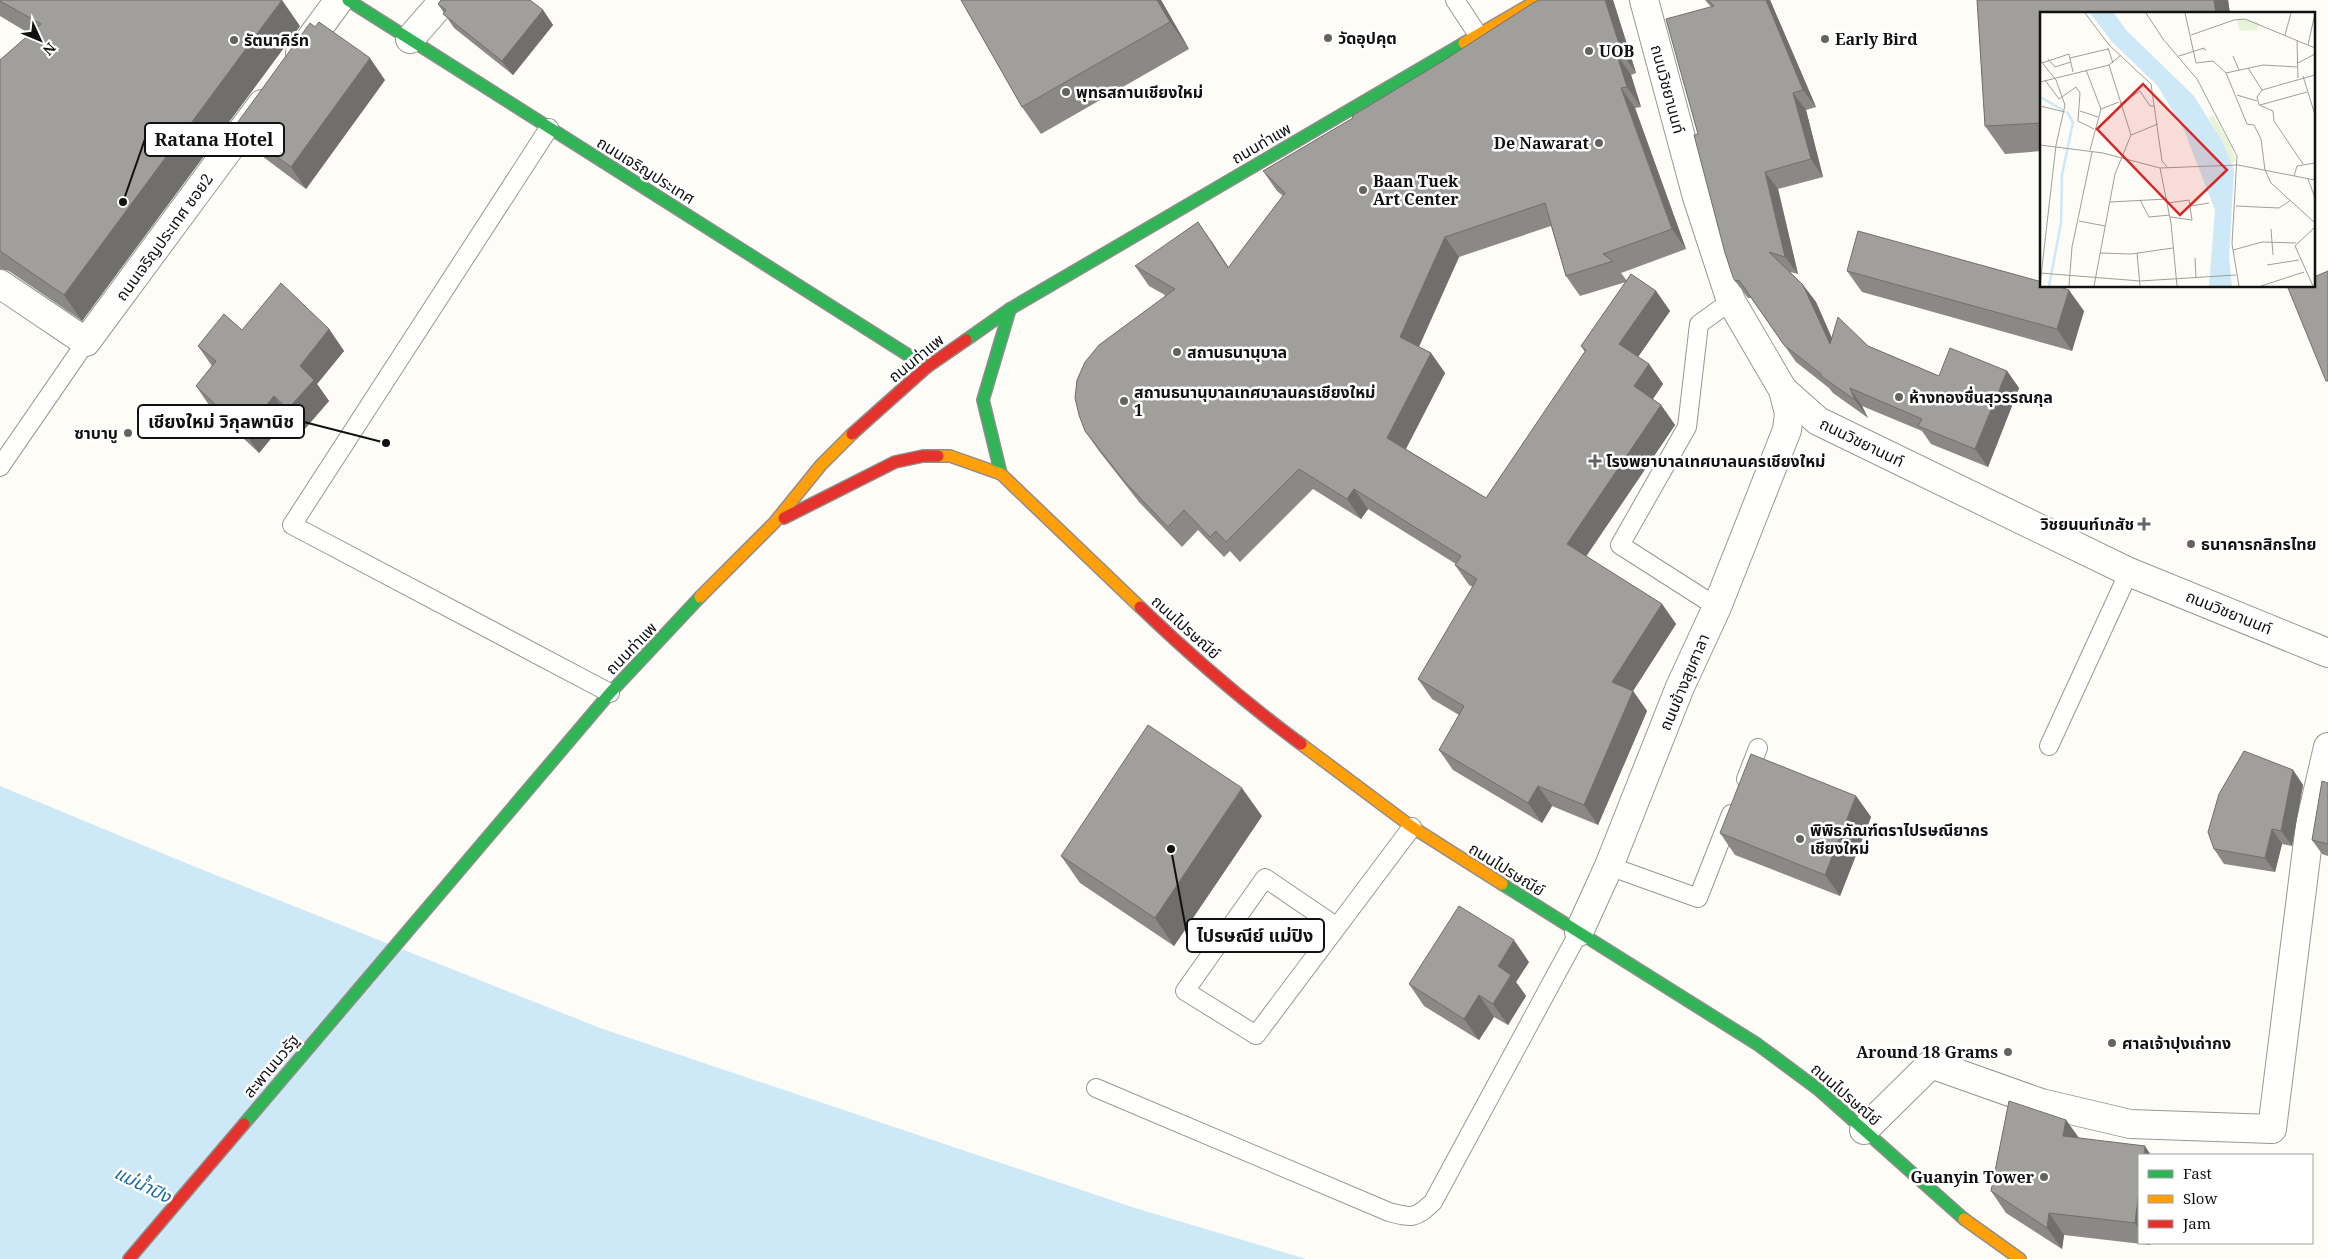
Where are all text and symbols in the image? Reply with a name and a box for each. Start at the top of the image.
inset map [2040,12,2316,288]
north arrow [15,15,65,65]
place label: วัดอุปคุต [1338,27,1397,49]
place label: Early Bird [1835,28,1918,50]
place label: รัตนาคิร์ท [244,29,309,51]
marker: วัดอุปคุต [1322,32,1334,44]
marker: Early Bird [1819,33,1831,45]
marker: รัตนาคิร์ท [228,34,240,46]
text: N [39,39,60,60]
place label: UOB [1599,40,1635,62]
street label: ถนนวิชยานนท์ [1646,42,1690,136]
marker: UOB [1583,45,1595,57]
place label: พุทธสถานเชียงใหม่ [1076,81,1203,103]
marker: พุทธสถานเชียงใหม่ [1060,86,1072,98]
street label: ถนนท่าแพ [1227,117,1295,169]
callout: Ratana Hotel [145,123,284,156]
text: Ratana Hotel [155,127,274,151]
street label: ถนนเจริญประเทศ [593,131,699,209]
place label: De Nawarat [1494,132,1590,154]
marker: De Nawarat [1593,137,1605,149]
street label: ถนนเจริญประเทศ ซอย2 [110,169,218,305]
place label: Baan Tuek Art Center [1373,170,1459,210]
marker: Baan Tuek Art Center [1357,184,1369,196]
street label: ถนนท่าแพ [884,329,948,387]
place label: สถานธนานุบาล [1187,341,1287,363]
marker: สถานธนานุบาล [1171,346,1183,358]
place label: สถานธนานุบาลเทศบาลนครเชียงใหม่ 1 [1134,381,1375,421]
place label: ห้างทองชื่นสุวรรณกุล [1909,386,2053,408]
marker: ห้างทองชื่นสุวรรณกุล [1893,391,1905,403]
marker: สถานธนานุบาลเทศบาลนครเชียงใหม่ 1 [1118,395,1130,407]
callout: เชียงใหม่ วิกุลพานิช [138,405,304,438]
text: เชียงใหม่ วิกุลพานิช [148,409,294,433]
street label: ถนนวิชยานนท์ [1816,412,1908,472]
place label: ซาบาบู [74,422,118,444]
marker: ซาบาบู [122,427,134,439]
place label: โรงพยาบาลเทศบาลนครเชียงใหม่ [1606,450,1825,472]
marker: โรงพยาบาลเทศบาลนครเชียงใหม่ [1588,454,1602,468]
place label: วิชยนนท์เภสัช [2040,513,2134,535]
marker: วิชยนนท์เภสัช [2138,518,2150,530]
place label: ธนาคารกสิกรไทย [2201,533,2317,555]
marker: ธนาคารกสิกรไทย [2185,538,2197,550]
street label: ถนนวิชยานนท์ [2183,585,2275,639]
street label: ถนนไปรษณีย์ [1147,590,1225,664]
street label: ถนนท่าแพ [600,617,662,679]
street label: ถนนข้างสุขศาลา [1654,630,1714,734]
place label: พิพิธภัณฑ์ตราไปรษณียากร เชียงใหม่ [1810,819,1988,859]
marker: พิพิธภัณฑ์ตราไปรษณียากร เชียงใหม่ [1794,833,1806,845]
street label: ถนนไปรษณีย์ [1465,837,1549,901]
callout: ไปรษณีย์ แม่ปิง [1187,919,1324,952]
text: ไปรษณีย์ แม่ปิง [1197,923,1313,947]
street label: สะพานนวรัฐ [238,1030,304,1102]
place label: ศาลเจ้าปุงเถ่ากง [2122,1032,2231,1054]
marker: ศาลเจ้าปุงเถ่ากง [2106,1037,2118,1049]
place label: Around 18 Grams [1856,1041,1998,1063]
marker: Around 18 Grams [2002,1046,2014,1058]
street label: ถนนไปรษณีย์ [1806,1058,1886,1130]
legend [2138,1154,2313,1244]
water label: แม่น้ำปิง [111,1160,176,1209]
text: Fast [2183,1163,2212,1183]
place label: Guanyin Tower [1910,1166,2035,1188]
marker: Guanyin Tower [2038,1171,2050,1183]
text: Slow [2183,1188,2217,1208]
text: Jam [2182,1213,2211,1233]

